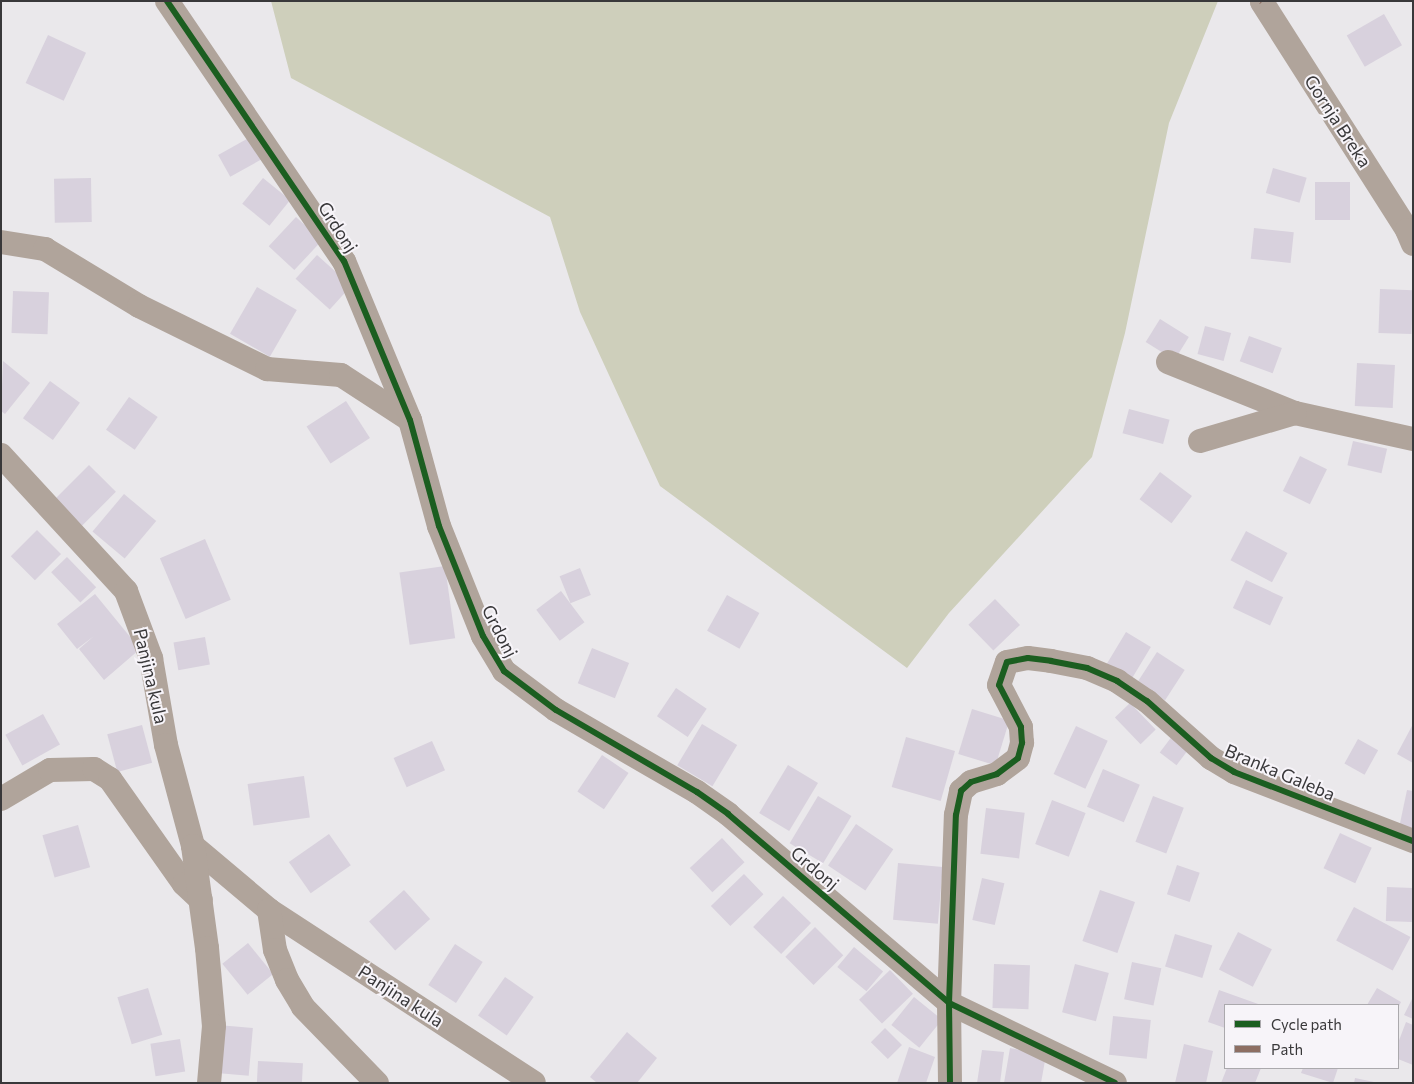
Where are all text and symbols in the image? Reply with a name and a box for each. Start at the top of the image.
street label: Gornja Breka [1300,71,1376,171]
street label: Grdonj [314,198,362,256]
street label: Grdonj [478,601,522,661]
street label: Panjina kula [130,626,172,726]
street label: Branka Galeba [1222,739,1338,805]
street label: Grdonj [787,842,843,894]
street label: Panjina kula [354,960,448,1032]
legend [1224,1004,1399,1069]
text: Cycle path [1271,1015,1342,1033]
text: Path [1271,1040,1303,1058]

